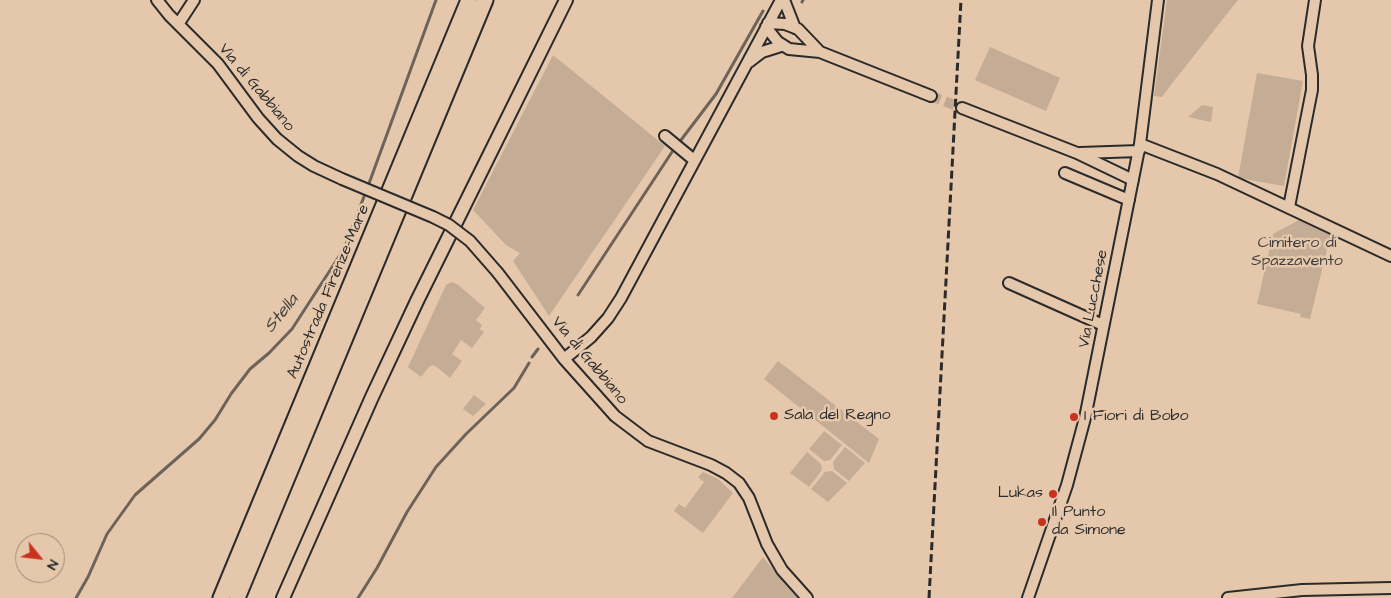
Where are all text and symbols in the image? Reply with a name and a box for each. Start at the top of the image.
street label: Via di Gabbiano [214,40,298,136]
street label: Autostrada Firenze-Mare [284,202,374,382]
park label: Cimitero di Spazzavento [1251,234,1343,272]
street label: Via Lucchese [1075,248,1113,350]
water label: Stella [260,290,304,338]
street label: Via di Gabbiano [547,313,631,409]
place label: Sala del Regno [784,406,891,426]
place label: I Fiori di Bobo [1084,407,1188,427]
marker: Sala del Regno [768,410,780,422]
marker: I Fiori di Bobo [1068,411,1080,423]
place label: Lukas [998,484,1043,504]
marker: Lukas [1047,488,1059,500]
place label: Il Punto da Simone [1052,503,1126,541]
marker: Il Punto da Simone [1036,516,1048,528]
north arrow [15,533,65,583]
text: N [41,556,63,573]

